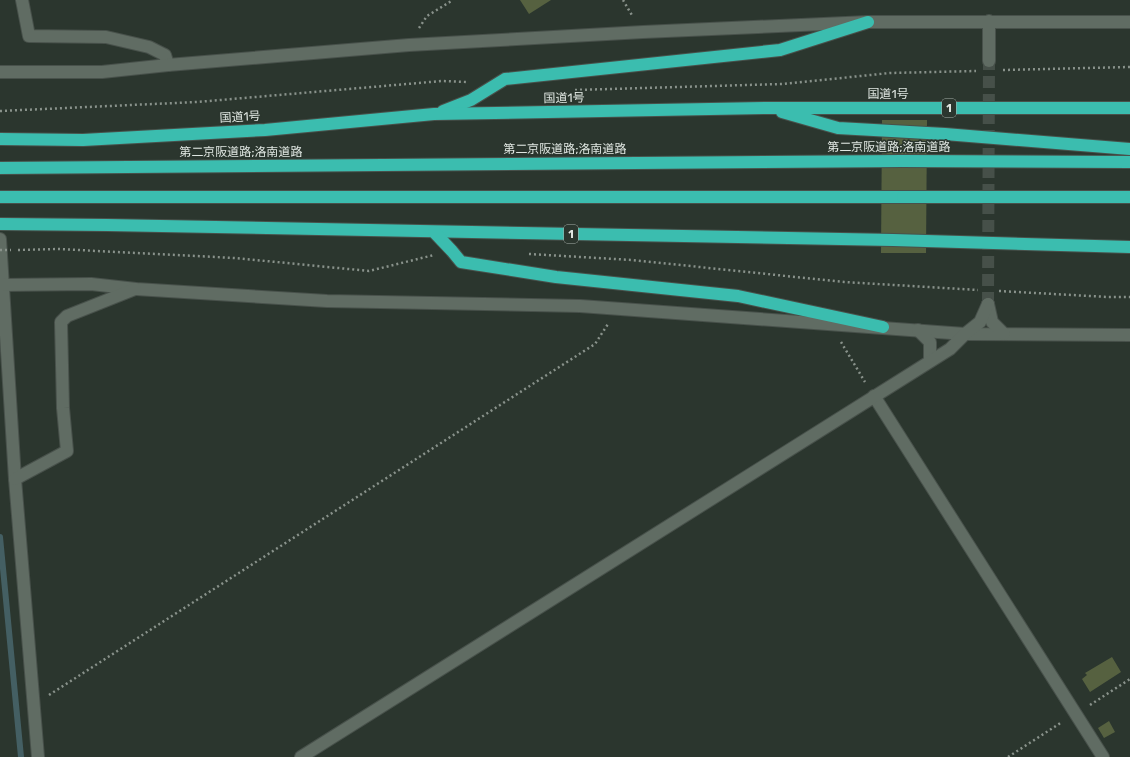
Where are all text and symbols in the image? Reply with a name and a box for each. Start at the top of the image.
street label: 国道1号 [867,87,909,101]
street label: 国道1号 [543,91,585,105]
road number: 1 [942,99,956,117]
street label: 国道1号 [219,109,261,125]
street label: 第二京阪道路;洛南道路 [827,140,951,154]
street label: 第二京阪道路;洛南道路 [503,142,627,156]
street label: 第二京阪道路;洛南道路 [179,145,303,159]
road number: 1 [564,225,578,243]

